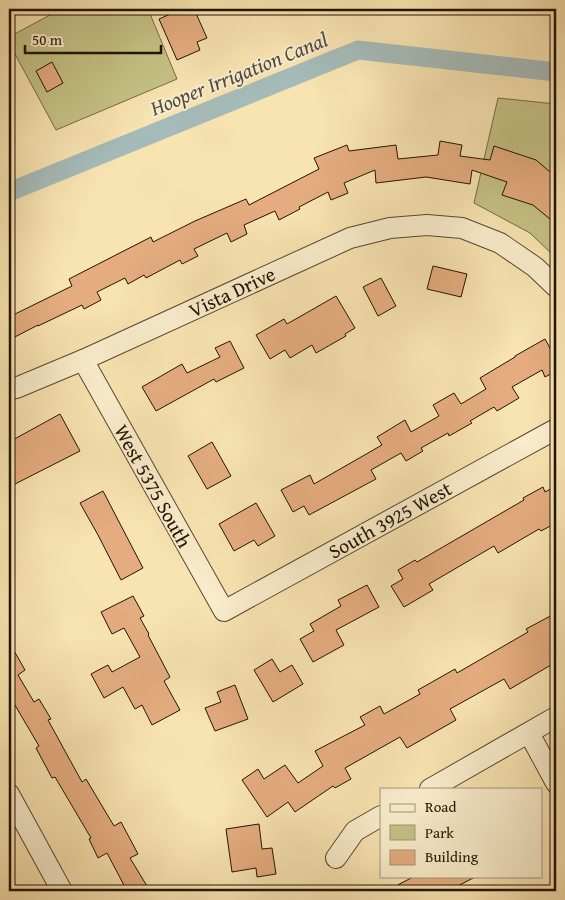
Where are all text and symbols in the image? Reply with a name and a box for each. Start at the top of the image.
scale bar [25,22,161,54]
water label: Hooper Irrigation Canal [144,24,332,124]
text: 50 m [32,29,63,50]
street label: Vista Drive [184,259,280,324]
street label: West 5375 South [108,419,199,553]
street label: South 3925 West [323,474,457,565]
legend [380,788,542,878]
text: Road [425,796,456,817]
text: Park [425,822,454,843]
text: Building [425,846,479,867]

